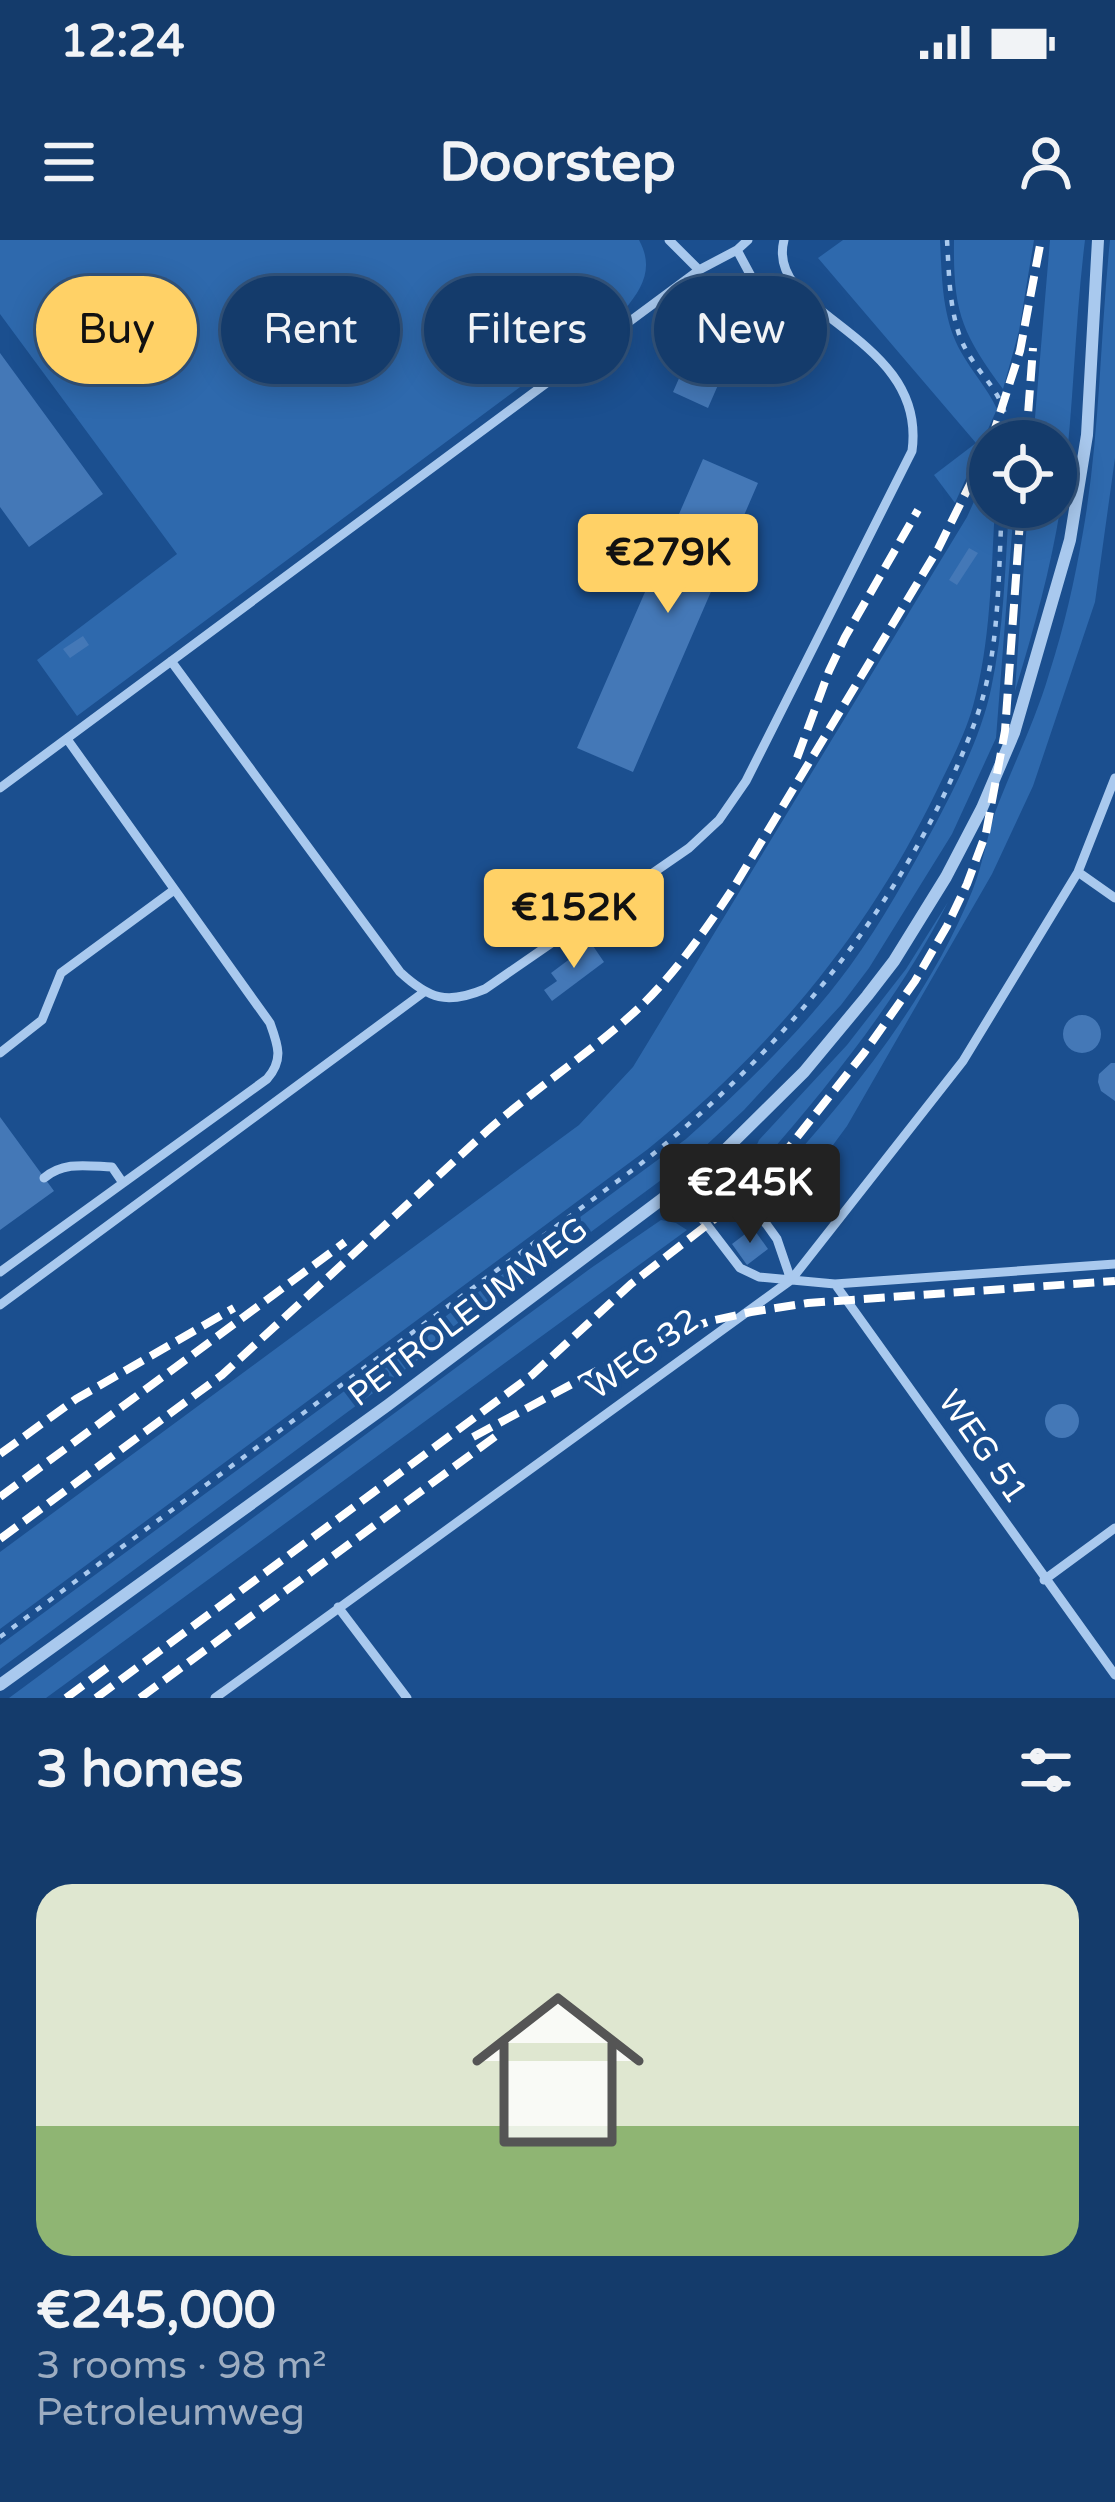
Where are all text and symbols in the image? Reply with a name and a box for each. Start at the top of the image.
text: 12:24 [60,15,185,69]
icon: menu [36,129,102,195]
icon: person [1013,129,1079,195]
text: Doorstep [439,130,676,195]
chip: Buy [36,276,197,384]
chip: Rent [221,276,400,384]
chip: Filters [424,276,630,384]
chip: New [654,276,827,384]
map controls [969,420,1077,528]
button: locate [969,420,1077,528]
pin: €279K [584,514,752,616]
text: €279K [605,529,731,576]
pin: €152K [490,869,658,971]
text: €152K [511,884,637,931]
pin: €245K [666,1144,834,1246]
text: €245K [687,1159,813,1206]
street label: PETROLEUMWEG [340,1209,595,1415]
street label: WEG 32 [579,1300,707,1408]
street label: WEG 51 [930,1383,1036,1511]
icon: filters [1013,1737,1079,1803]
text: 3 homes [36,1739,244,1801]
icon: home [450,1962,666,2178]
text: €245,000 [36,2280,276,2342]
text: 3 rooms · 98 m² [36,2342,327,2389]
text: Petroleumweg [36,2389,305,2436]

